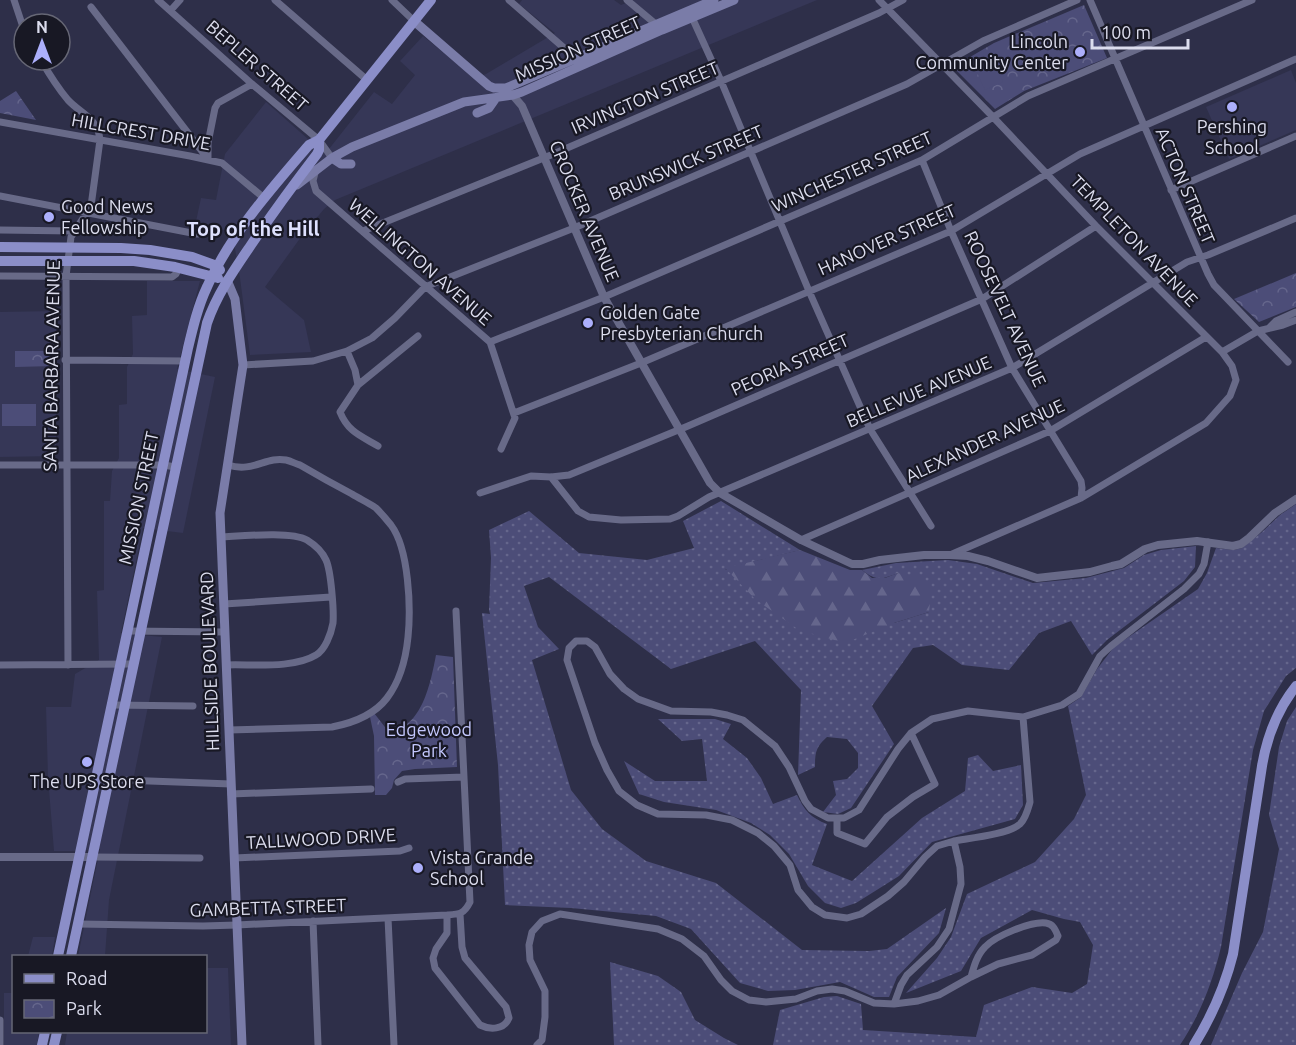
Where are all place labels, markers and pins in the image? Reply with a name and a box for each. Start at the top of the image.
place label: Lincoln Community Center [916,31,1068,72]
marker: Lincoln Community Center [1073,45,1087,59]
marker: Pershing School [1225,100,1239,114]
place label: Pershing School [1197,116,1267,157]
place label: Good News Fellowship [61,196,153,237]
marker: Good News Fellowship [42,210,56,224]
place label: Golden Gate Presbyterian Church [600,302,763,343]
marker: Golden Gate Presbyterian Church [581,316,595,330]
marker: The UPS Store [80,755,94,769]
place label: The UPS Store [30,771,144,791]
place label: Vista Grande School [430,847,533,888]
marker: Vista Grande School [411,861,425,875]

